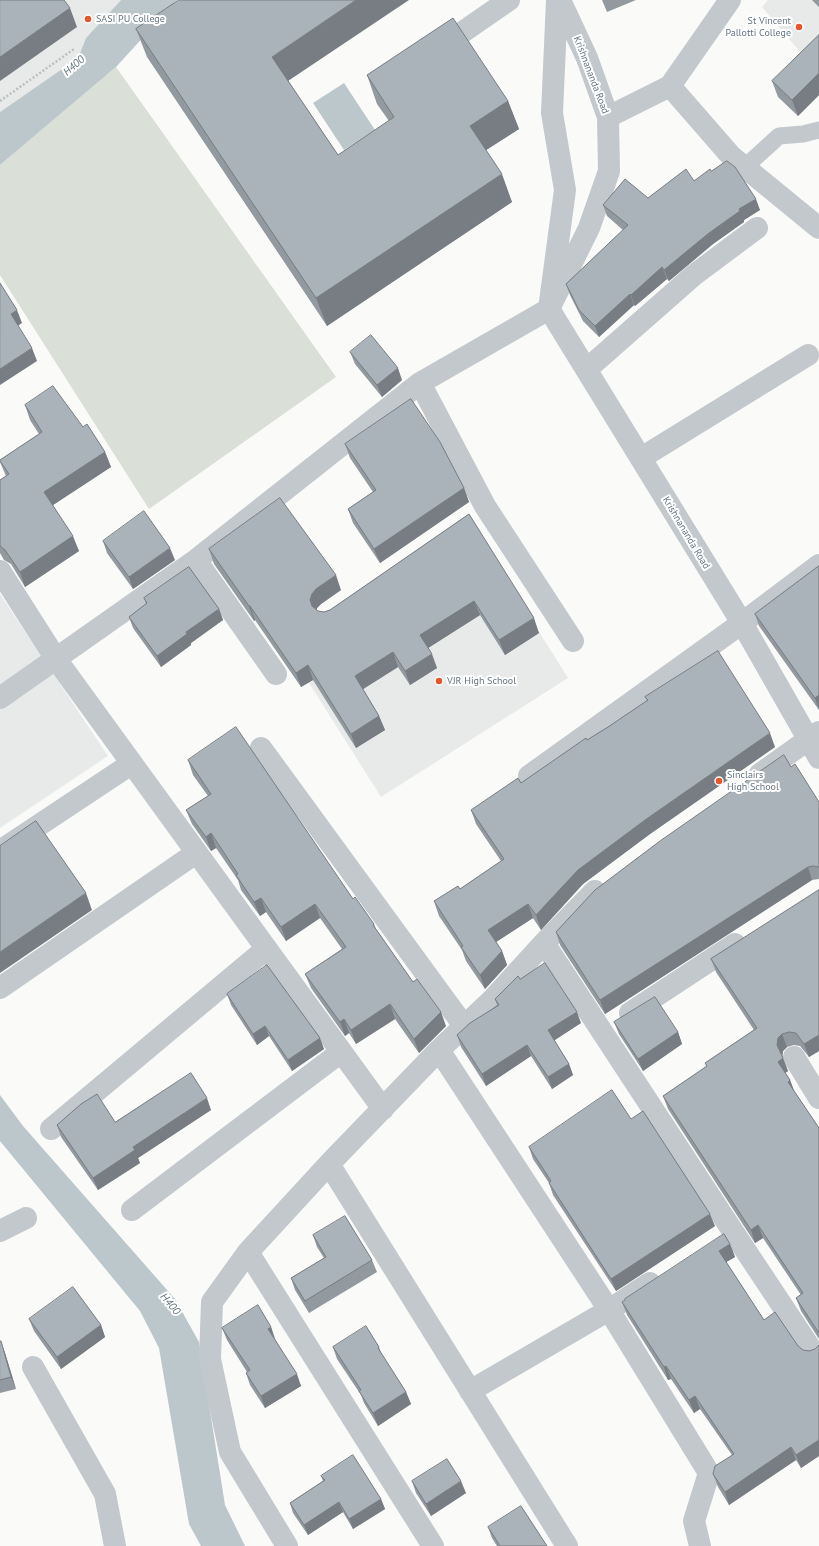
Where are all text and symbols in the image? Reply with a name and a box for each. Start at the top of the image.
place label: SASI PU College [96,13,165,25]
marker: SASI PU College [83,14,93,24]
place label: St Vincent Pallotti College [725,15,791,38]
marker: St Vincent Pallotti College [794,22,804,32]
street label: Krishnananda Road [571,35,611,115]
water label: H400 [61,53,87,79]
street label: Krishnananda Road [660,495,712,571]
place label: VJR High School [447,675,516,687]
marker: VJR High School [434,676,444,686]
place label: Sinclairs High School [727,769,779,792]
marker: Sinclairs High School [714,776,724,786]
water label: H400 [157,1290,183,1318]

